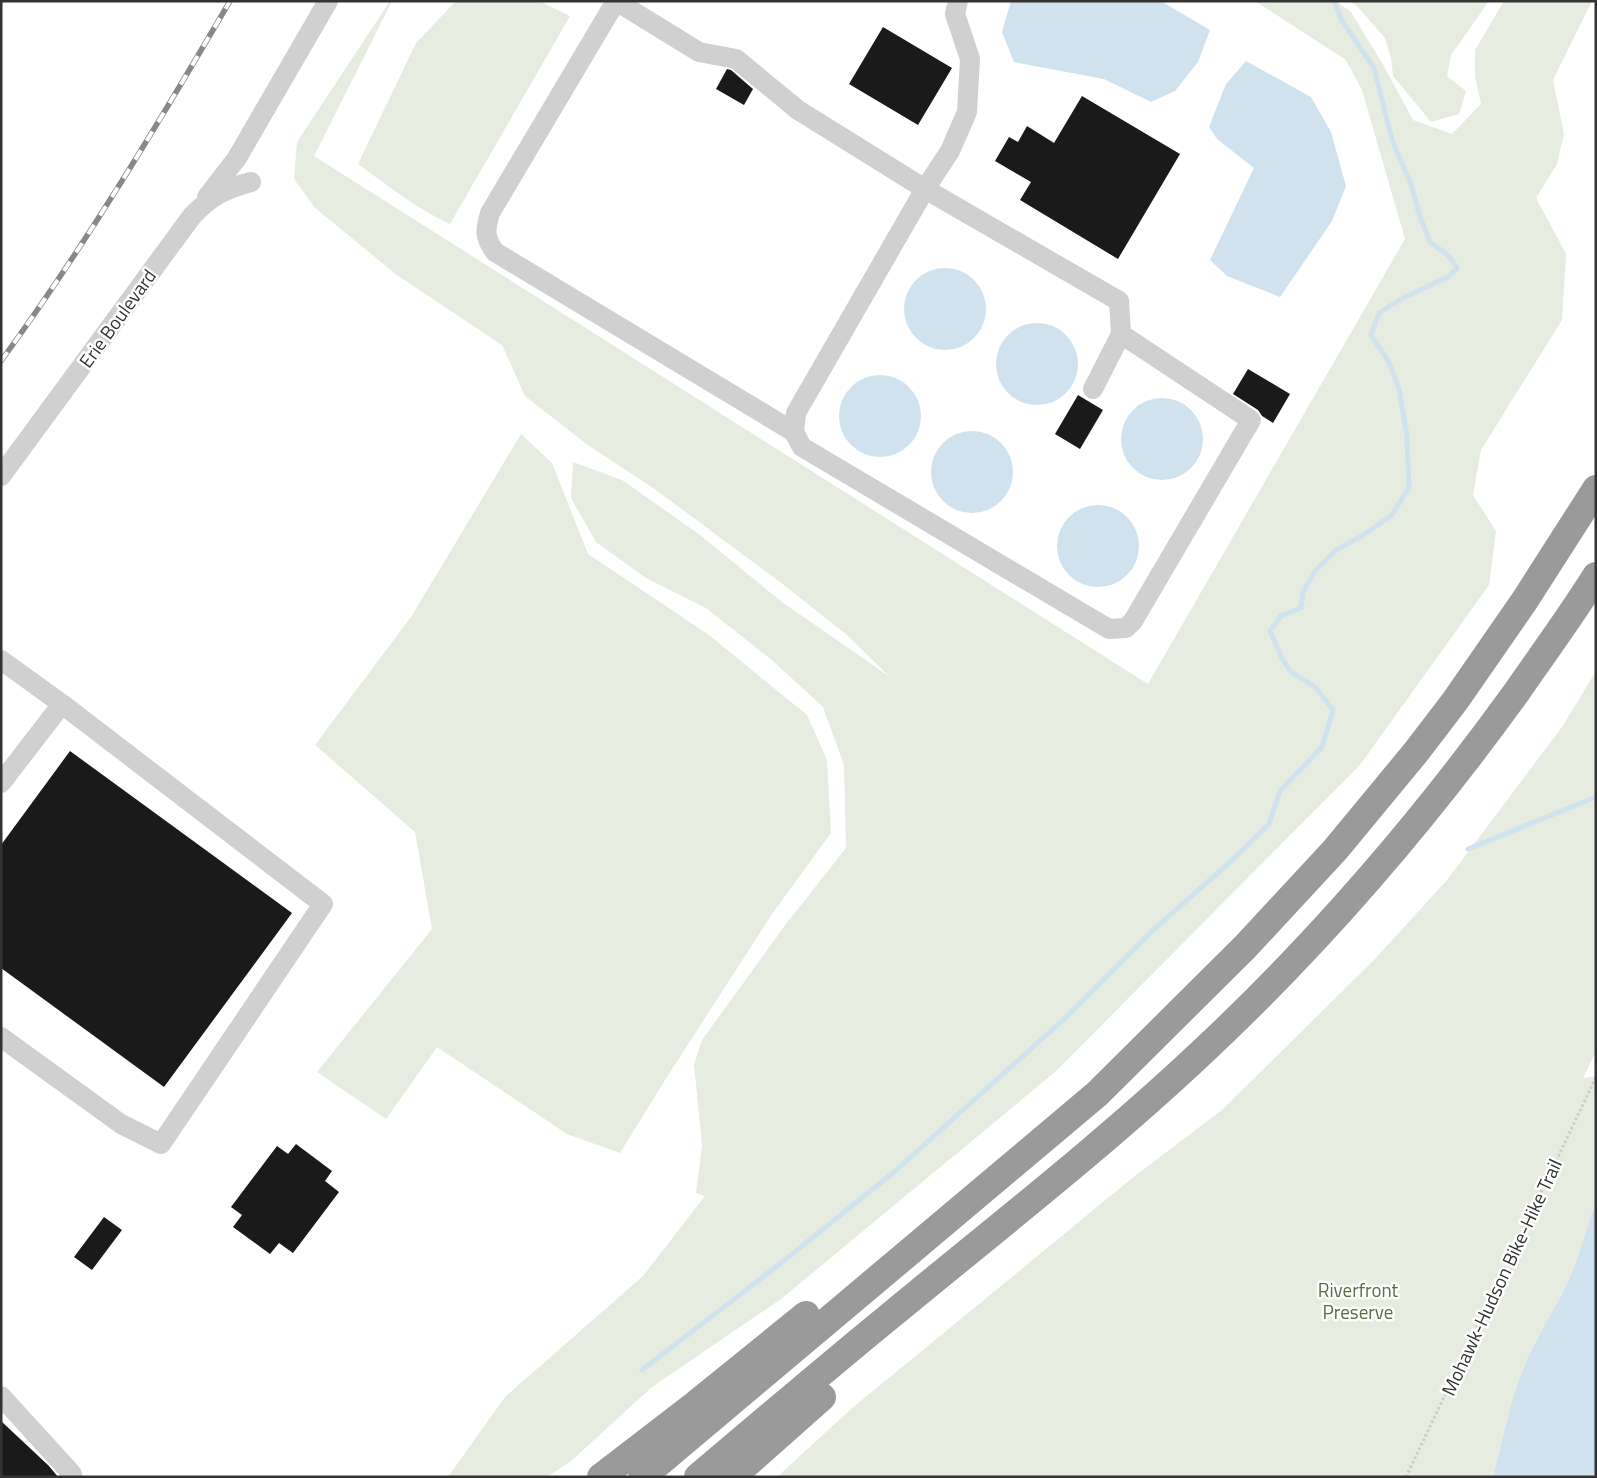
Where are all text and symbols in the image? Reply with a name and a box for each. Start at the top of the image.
street label: Erie Boulevard [71,263,163,373]
street label: Mohawk-Hudson Bike-Hike Trail [1433,1154,1569,1400]
park label: Riverfront Preserve [1318,1275,1399,1326]

